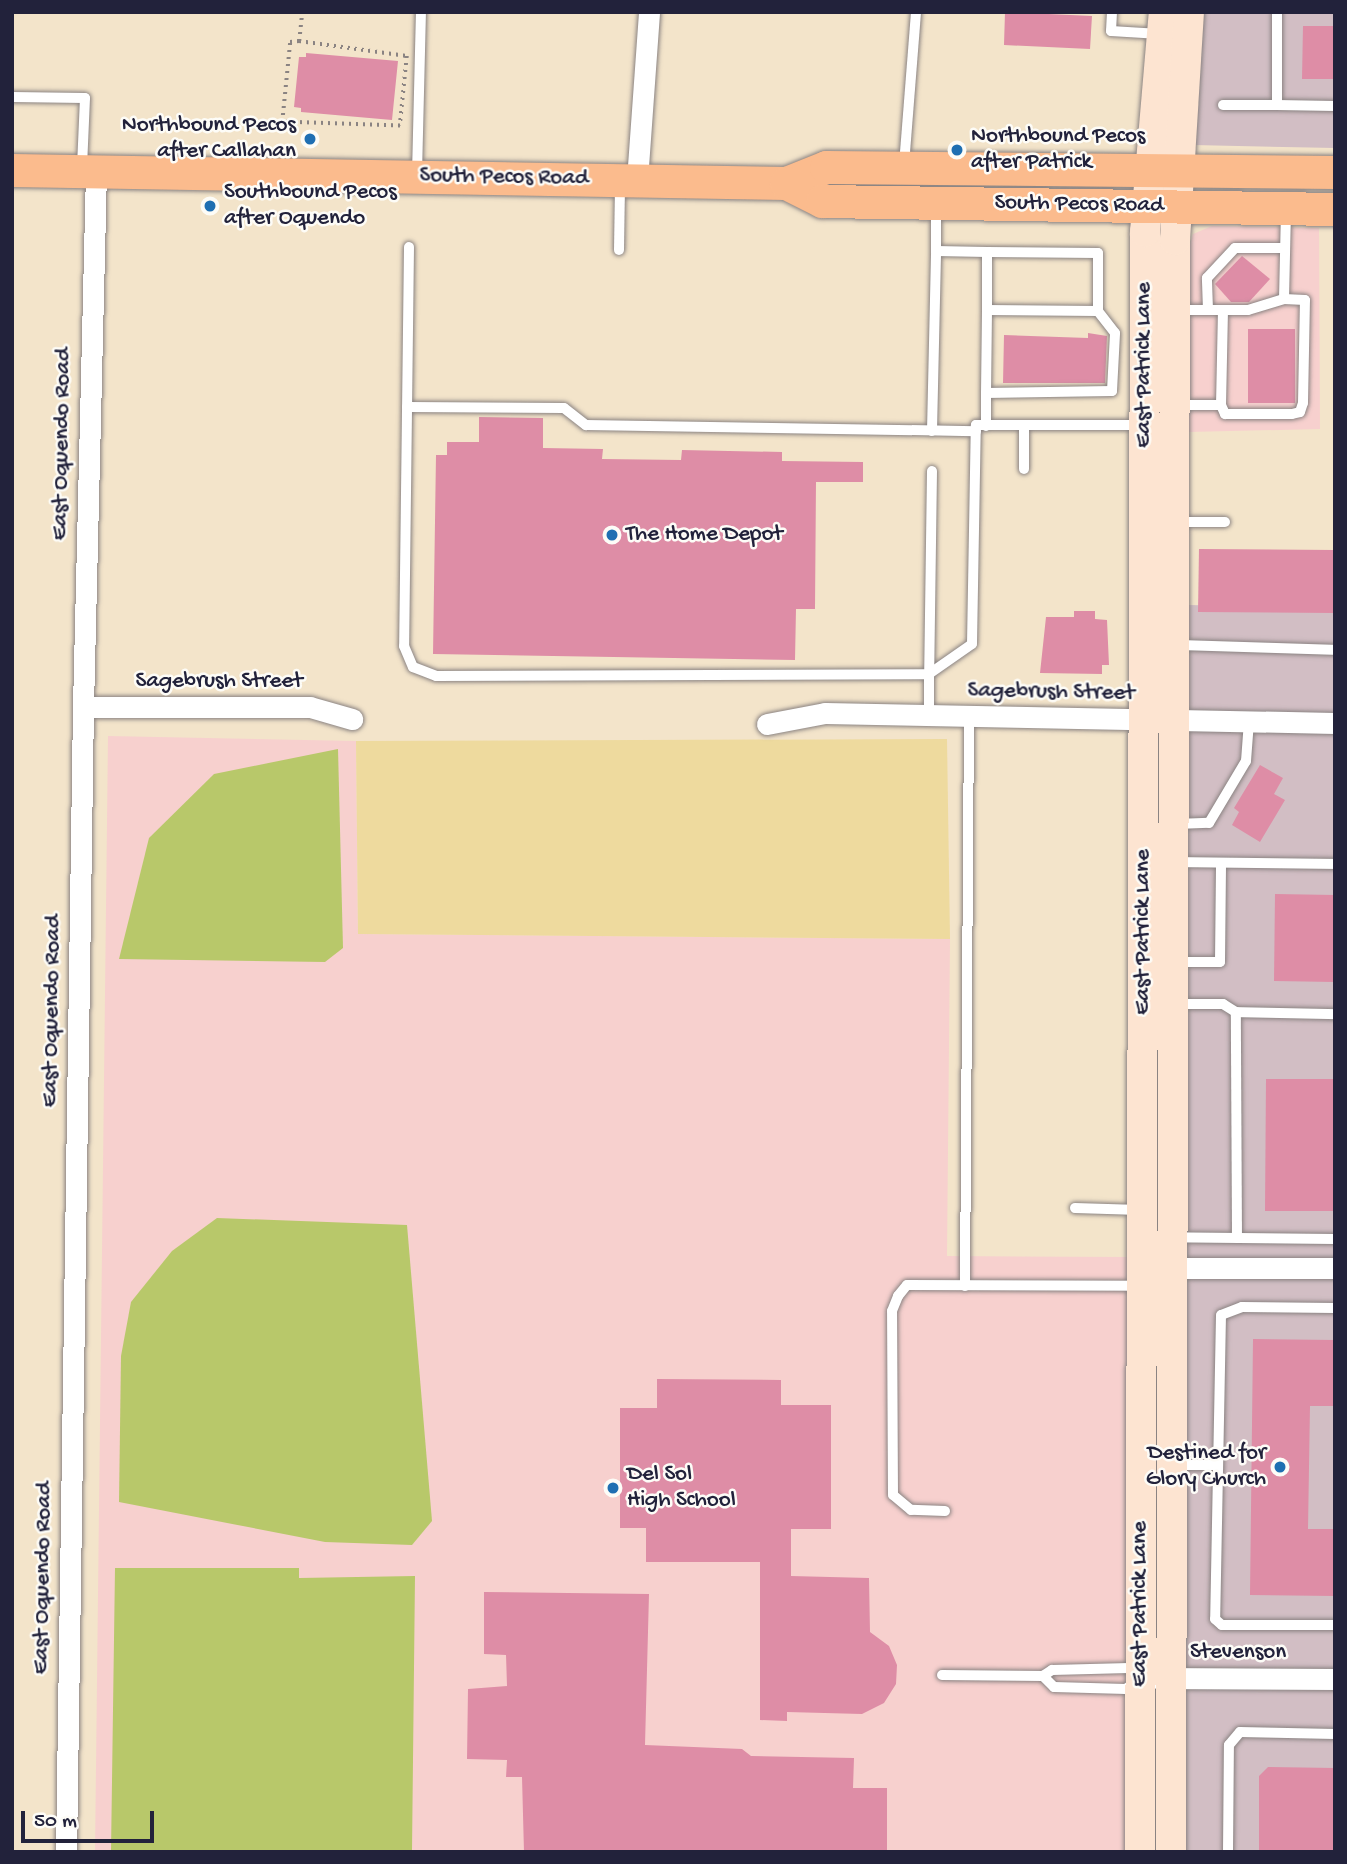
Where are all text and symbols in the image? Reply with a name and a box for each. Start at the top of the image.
place label: Northbound Pecos after Callahan [122,112,296,166]
place label: Northbound Pecos after Patrick [971,123,1145,177]
marker: Northbound Pecos after Callahan [302,131,318,147]
marker: Northbound Pecos after Patrick [949,142,965,158]
street label: South Pecos Road [419,163,589,193]
place label: Southbound Pecos after Oquendo [224,179,397,233]
street label: South Pecos Road [994,190,1164,220]
marker: Southbound Pecos after Oquendo [202,198,218,214]
street label: East Patrick Lane [1131,282,1159,448]
street label: East Oquendo Road [48,347,78,541]
place label: The Home Depot [626,521,783,549]
marker: The Home Depot [604,527,620,543]
street label: Sagebrush Street [135,668,303,696]
street label: Sagebrush Street [967,678,1135,708]
street label: East Patrick Lane [1130,849,1158,1015]
street label: East Oquendo Road [38,914,68,1108]
place label: Destined for Glory Church [1146,1440,1266,1494]
marker: Destined for Glory Church [1272,1459,1288,1475]
place label: Del Sol High School [627,1461,736,1515]
marker: Del Sol High School [605,1480,621,1496]
street label: East Oquendo Road [29,1481,59,1675]
street label: East Patrick Lane [1127,1521,1155,1687]
street label: Stevenson [1190,1639,1286,1667]
scale bar [24,1798,158,1842]
text: 50 m [34,1810,77,1835]

